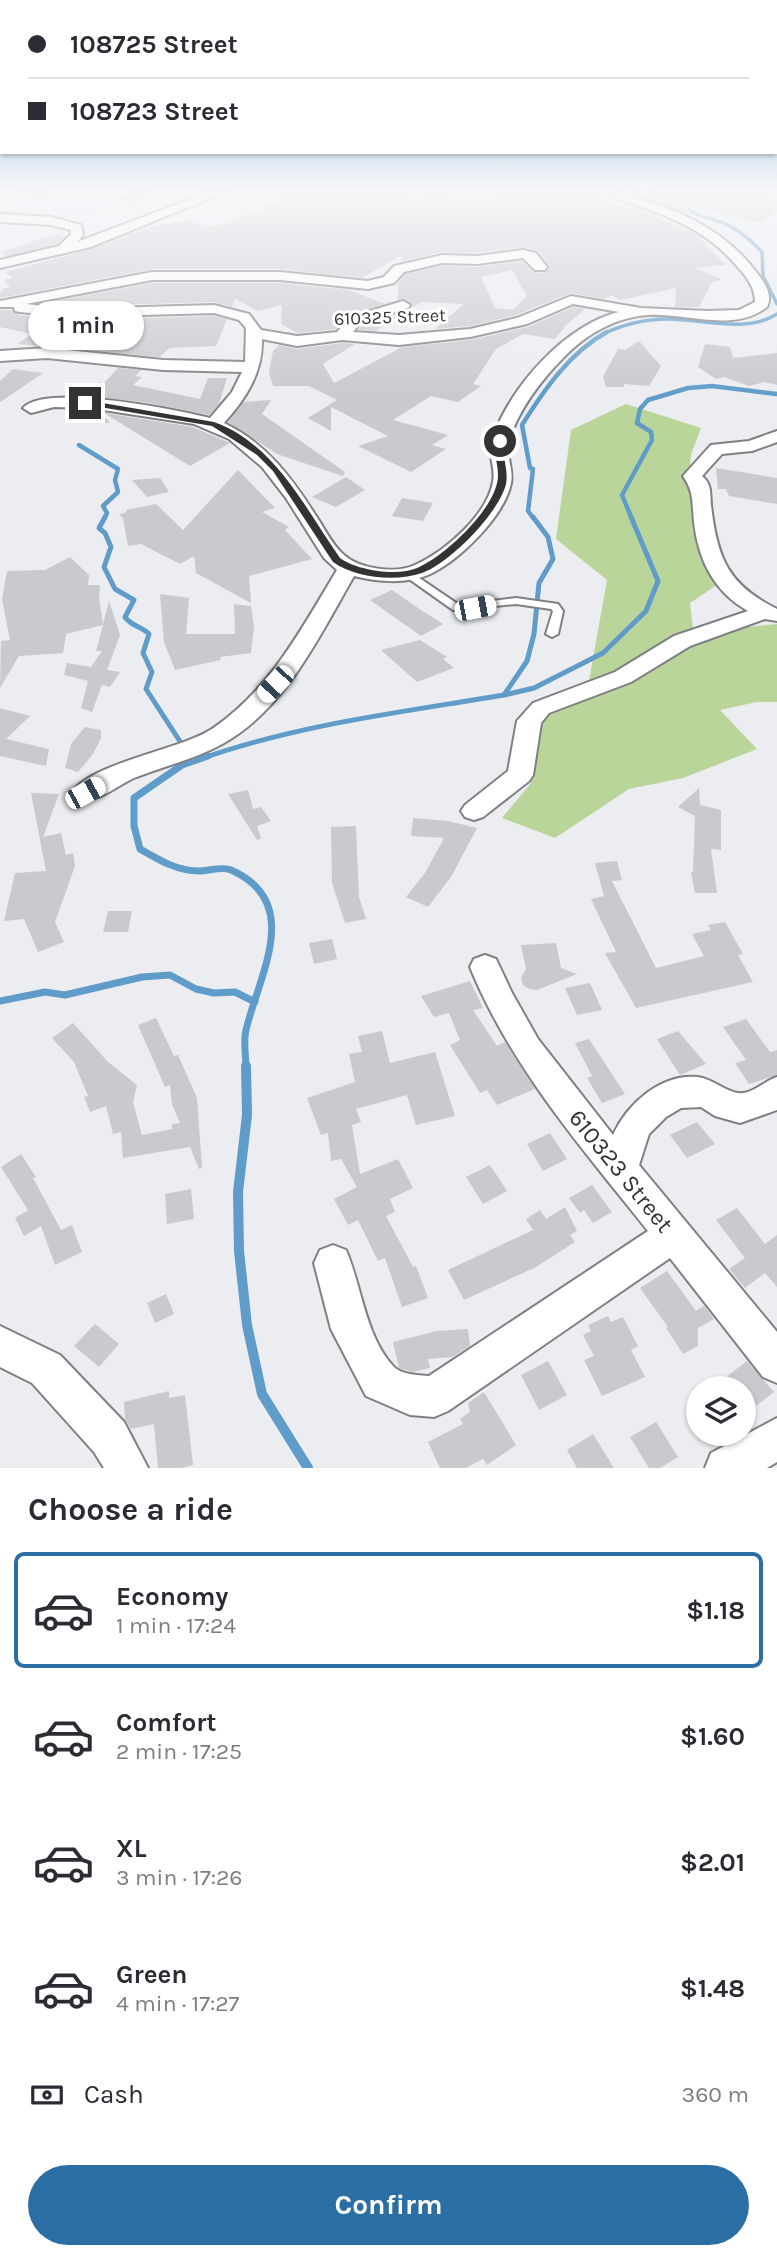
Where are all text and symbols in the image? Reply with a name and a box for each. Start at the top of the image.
text: 108725 Street [70,29,238,60]
text: 108723 Street [70,96,239,127]
callout: 1 min [27,302,143,350]
street label: 610325 Street [334,304,446,330]
text: 1 min [57,312,115,339]
route end [69,387,101,419]
route start [484,425,516,457]
car [453,594,498,622]
car [253,661,298,707]
car [62,774,109,812]
street label: 610323 Street [563,1104,679,1238]
map controls [686,1376,756,1446]
button: layers [686,1376,756,1446]
text: Choose a ride [28,1491,233,1528]
icon: car [32,1579,95,1642]
text: Economy [116,1581,228,1612]
text: $1.18 [686,1595,745,1626]
text: 1 min · 17:24 [116,1612,236,1639]
icon: car [32,1705,95,1768]
text: Comfort [116,1707,217,1738]
text: $1.60 [680,1721,745,1752]
text: 2 min · 17:25 [116,1738,242,1765]
icon: car [32,1831,95,1894]
text: XL [116,1833,147,1864]
text: $2.01 [680,1847,745,1878]
text: 3 min · 17:26 [116,1864,243,1891]
icon: car [32,1957,95,2020]
text: Green [116,1959,188,1990]
text: $1.48 [680,1973,745,2004]
text: 4 min · 17:27 [116,1990,239,2017]
icon: cash [28,2076,66,2114]
text: Cash [84,2079,144,2110]
text: 360 m [682,2081,749,2108]
button: Confirm [28,2165,749,2245]

